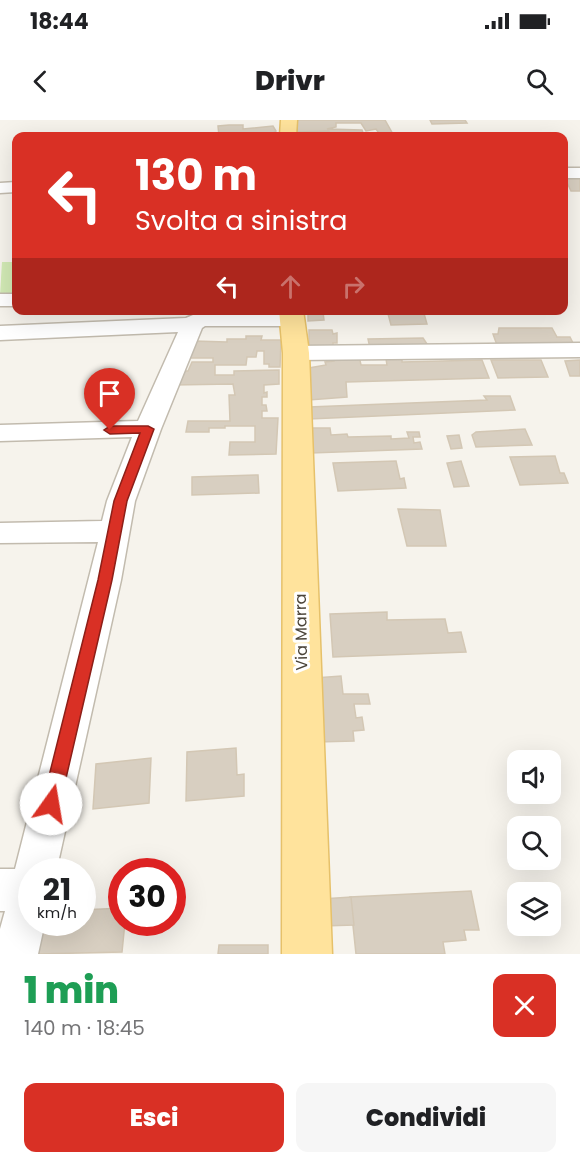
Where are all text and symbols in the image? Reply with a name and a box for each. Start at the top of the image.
text: 18:44 [30,6,89,37]
text: Drivr [255,62,325,99]
icon: back [24,65,57,98]
icon: search [523,65,556,98]
text: 130 m [135,146,257,205]
icon: left [36,156,114,234]
text: Svolta a sinistra [135,202,348,239]
icon: left [211,270,244,303]
icon: ahead [274,270,307,303]
icon: right [337,270,370,303]
pin [84,368,135,430]
icon: arrive [93,377,126,410]
street label: Via Marra [289,593,313,671]
map controls [507,750,561,936]
button: sound [507,750,561,804]
position arrow [19,772,83,836]
button: search [507,816,561,870]
speed limit sign: 30 [108,858,186,936]
text: 21 [43,868,71,911]
button: layers [507,882,561,936]
text: km/h [37,902,77,923]
text: 1 min [24,965,119,1016]
button: close [493,974,556,1037]
text: 140 m · 18:45 [24,1014,145,1042]
button: Esci [24,1083,284,1152]
button: Condividi [296,1083,556,1152]

